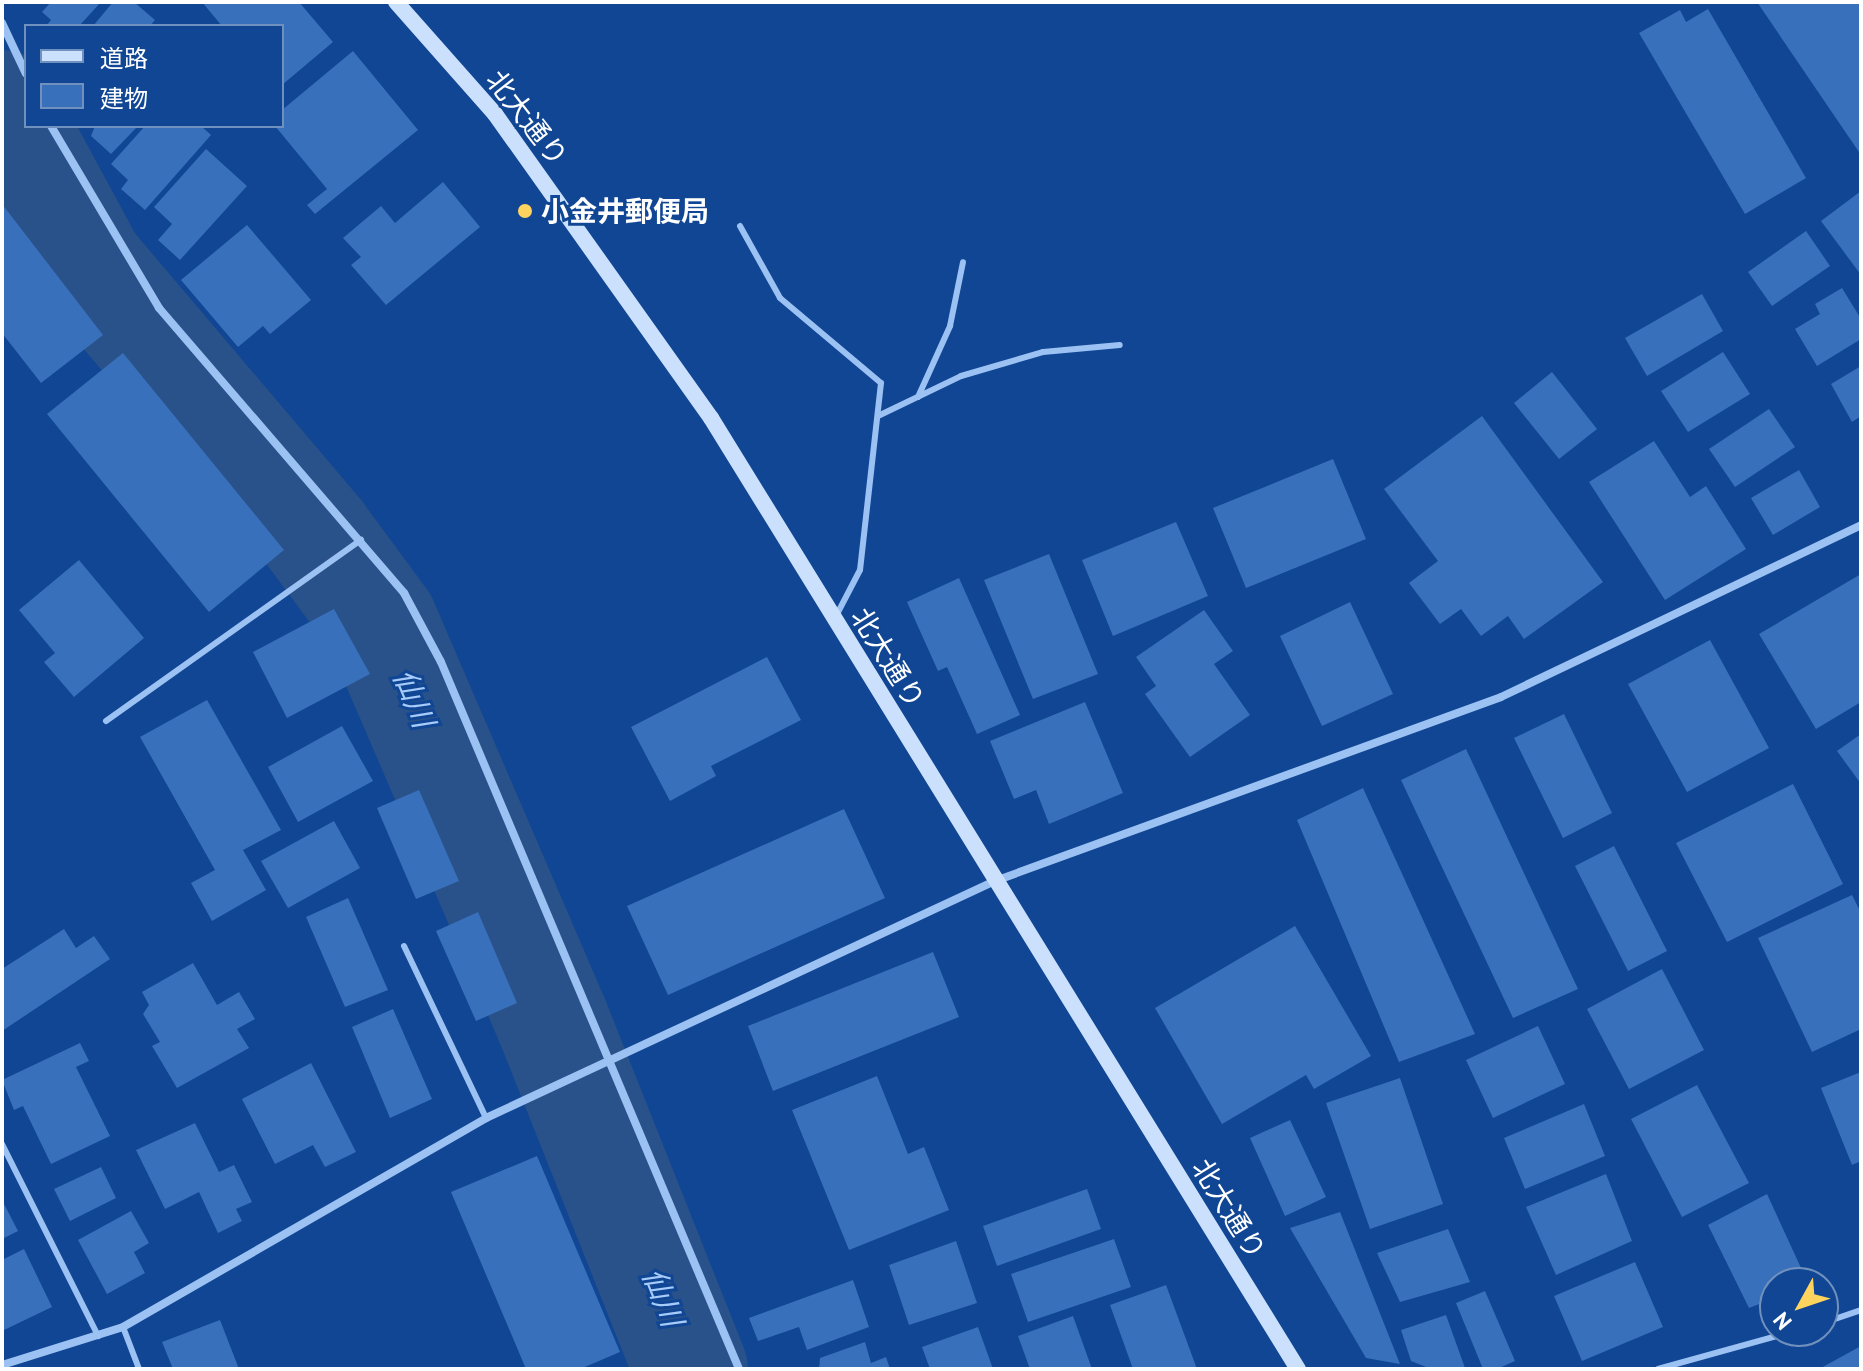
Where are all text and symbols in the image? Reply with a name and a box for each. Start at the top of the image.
legend [24,24,284,128]
text: 道路 [100,43,148,74]
street label: 北大通り [479,64,575,172]
text: 建物 [100,83,148,114]
place label: 小金井郵便局 [541,194,709,228]
marker: 小金井郵便局 [516,202,534,220]
street label: 北大通り [844,602,932,714]
water label: 仙川 [386,663,442,733]
street label: 北大通り [1185,1153,1273,1265]
water label: 仙川 [635,1262,691,1332]
north arrow [1759,1267,1839,1347]
text: N [1767,1307,1798,1336]

